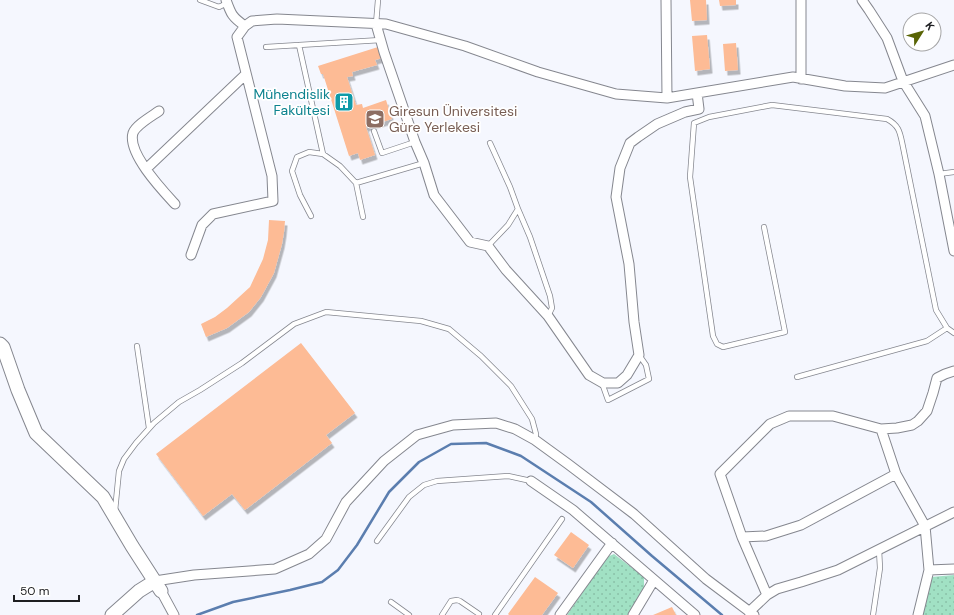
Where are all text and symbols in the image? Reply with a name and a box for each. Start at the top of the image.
north arrow [902,12,942,52]
text: K [922,19,938,33]
place label: Mühendislik Fakültesi [253,85,330,119]
building icon: Mühendislik Fakültesi [333,91,355,113]
place label: Giresun Üniversitesi Güre Yerlekesi [389,102,517,136]
school or university icon: Giresun Üniversitesi Güre Yerlekesi [364,108,386,130]
scale bar [14,577,79,603]
text: 50 m [20,583,49,599]

